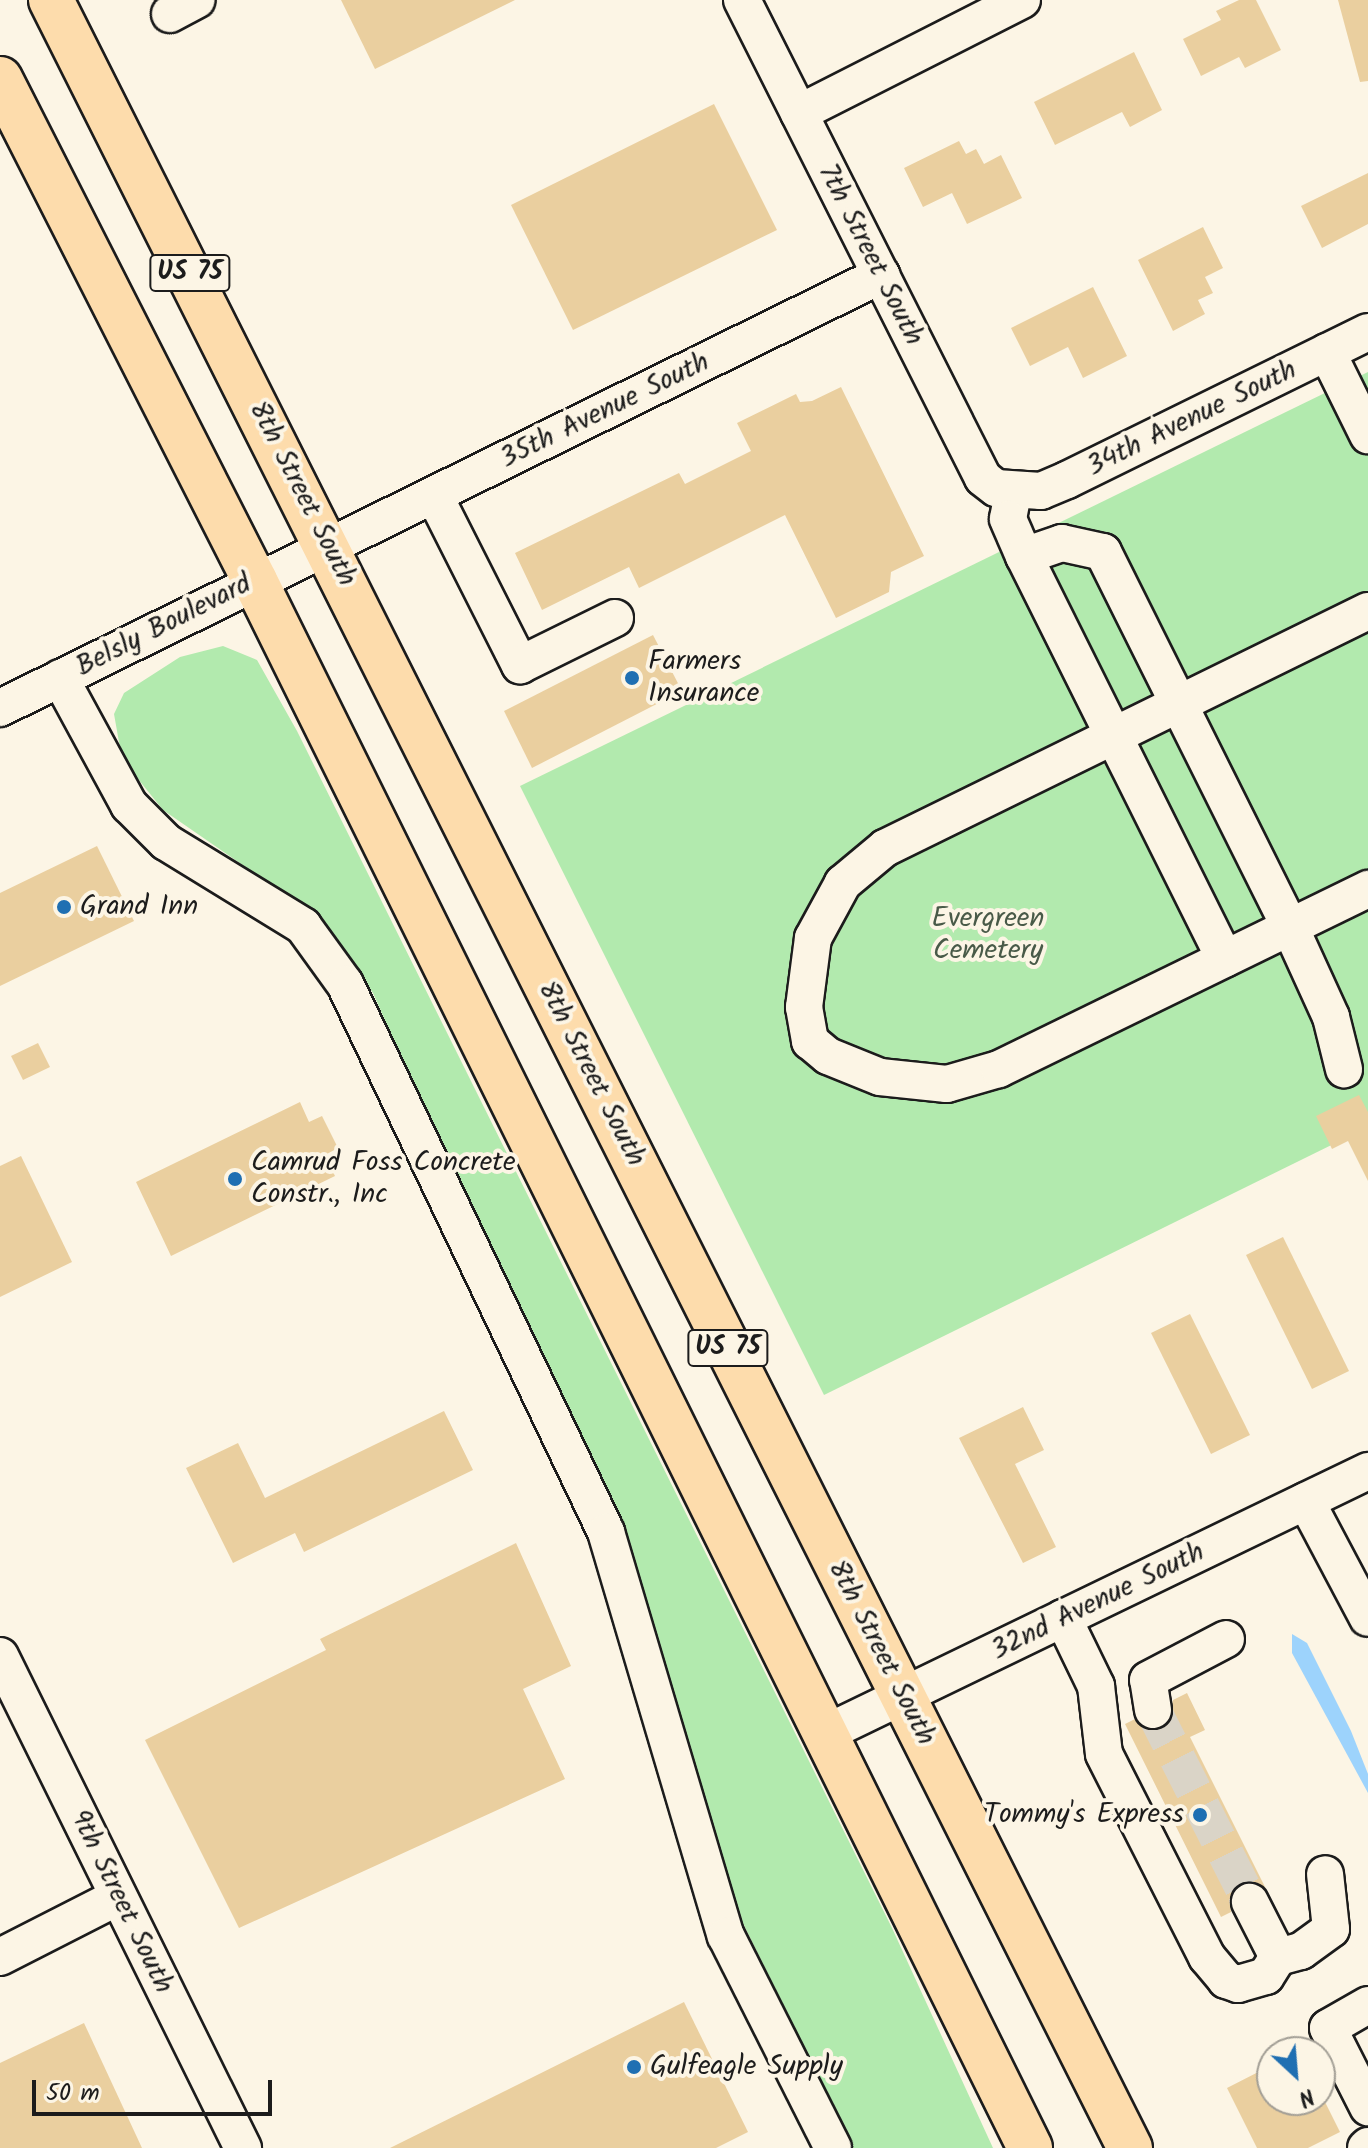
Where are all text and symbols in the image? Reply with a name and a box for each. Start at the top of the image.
street label: 7th Street South [810,159,930,351]
road number: US 75 [148,251,232,295]
street label: 35th Avenue South [495,346,715,476]
street label: 34th Avenue South [1082,354,1302,484]
street label: 8th Street South [241,396,363,592]
street label: Belsly Boulevard [71,567,257,685]
place label: Farmers Insurance [648,645,759,711]
marker: Farmers Insurance [623,669,641,687]
place label: Grand Inn [80,890,198,924]
marker: Grand Inn [55,898,73,916]
park label: Evergreen Cemetery [932,902,1044,968]
street label: 8th Street South [530,976,652,1172]
place label: Camrud Foss Concrete Constr., Inc [251,1146,516,1212]
marker: Camrud Foss Concrete Constr., Inc [226,1170,244,1188]
road number: US 75 [686,1326,770,1370]
street label: 32nd Avenue South [986,1536,1210,1668]
street label: 8th Street South [820,1555,942,1751]
place label: Tommy's Express [984,1798,1184,1832]
street label: 9th Street South [62,1805,180,1999]
marker: Tommy's Express [1191,1806,1209,1824]
north arrow [1256,2036,1336,2116]
place label: Gulfeagle Supply [650,2050,843,2084]
marker: Gulfeagle Supply [625,2058,643,2076]
scale bar [36,2064,276,2114]
text: 50 m [46,2074,100,2113]
text: N [1292,2077,1320,2115]

